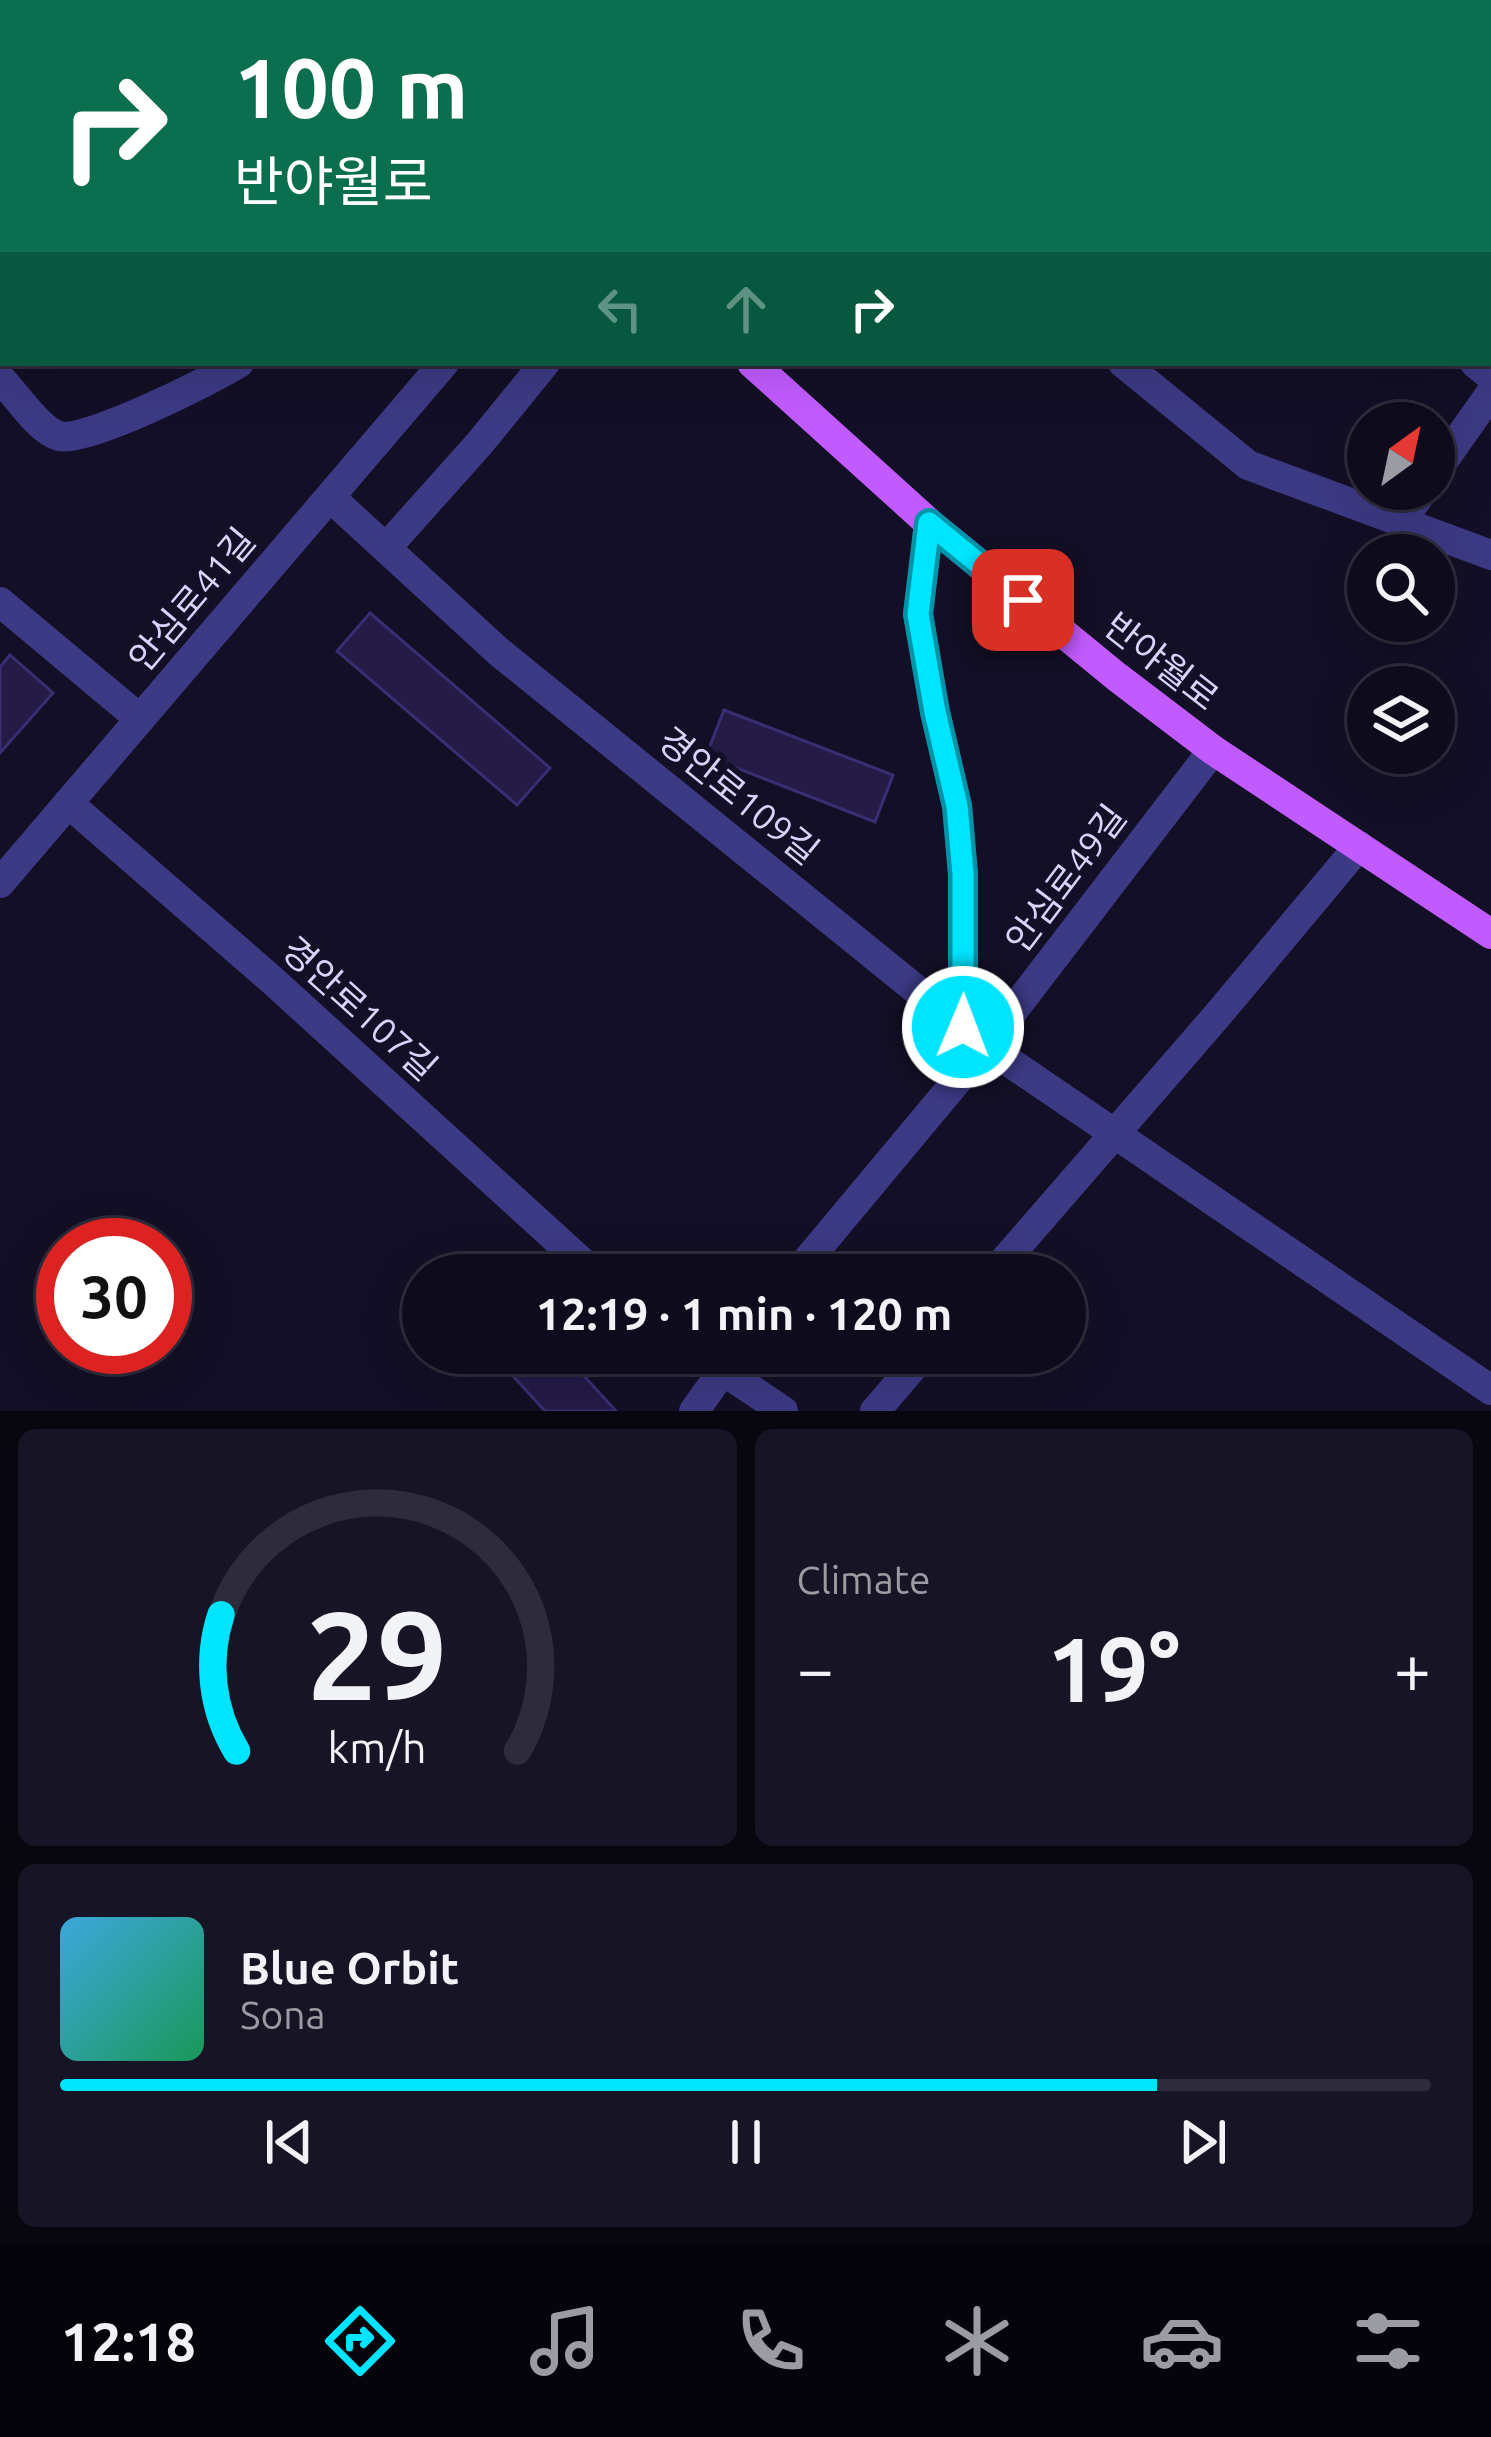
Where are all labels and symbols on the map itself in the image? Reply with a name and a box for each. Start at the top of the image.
north arrow [1347,402,1455,510]
street label: 안심로41길 [120,520,262,678]
pin [972,549,1074,651]
street label: 반야월로 [1097,604,1227,718]
street label: 경안로109길 [651,718,827,872]
street label: 안심로49길 [997,797,1133,959]
street label: 경안로107길 [274,928,446,1088]
position arrow [900,964,1026,1090]
speed limit sign: 30 [36,1218,192,1374]

